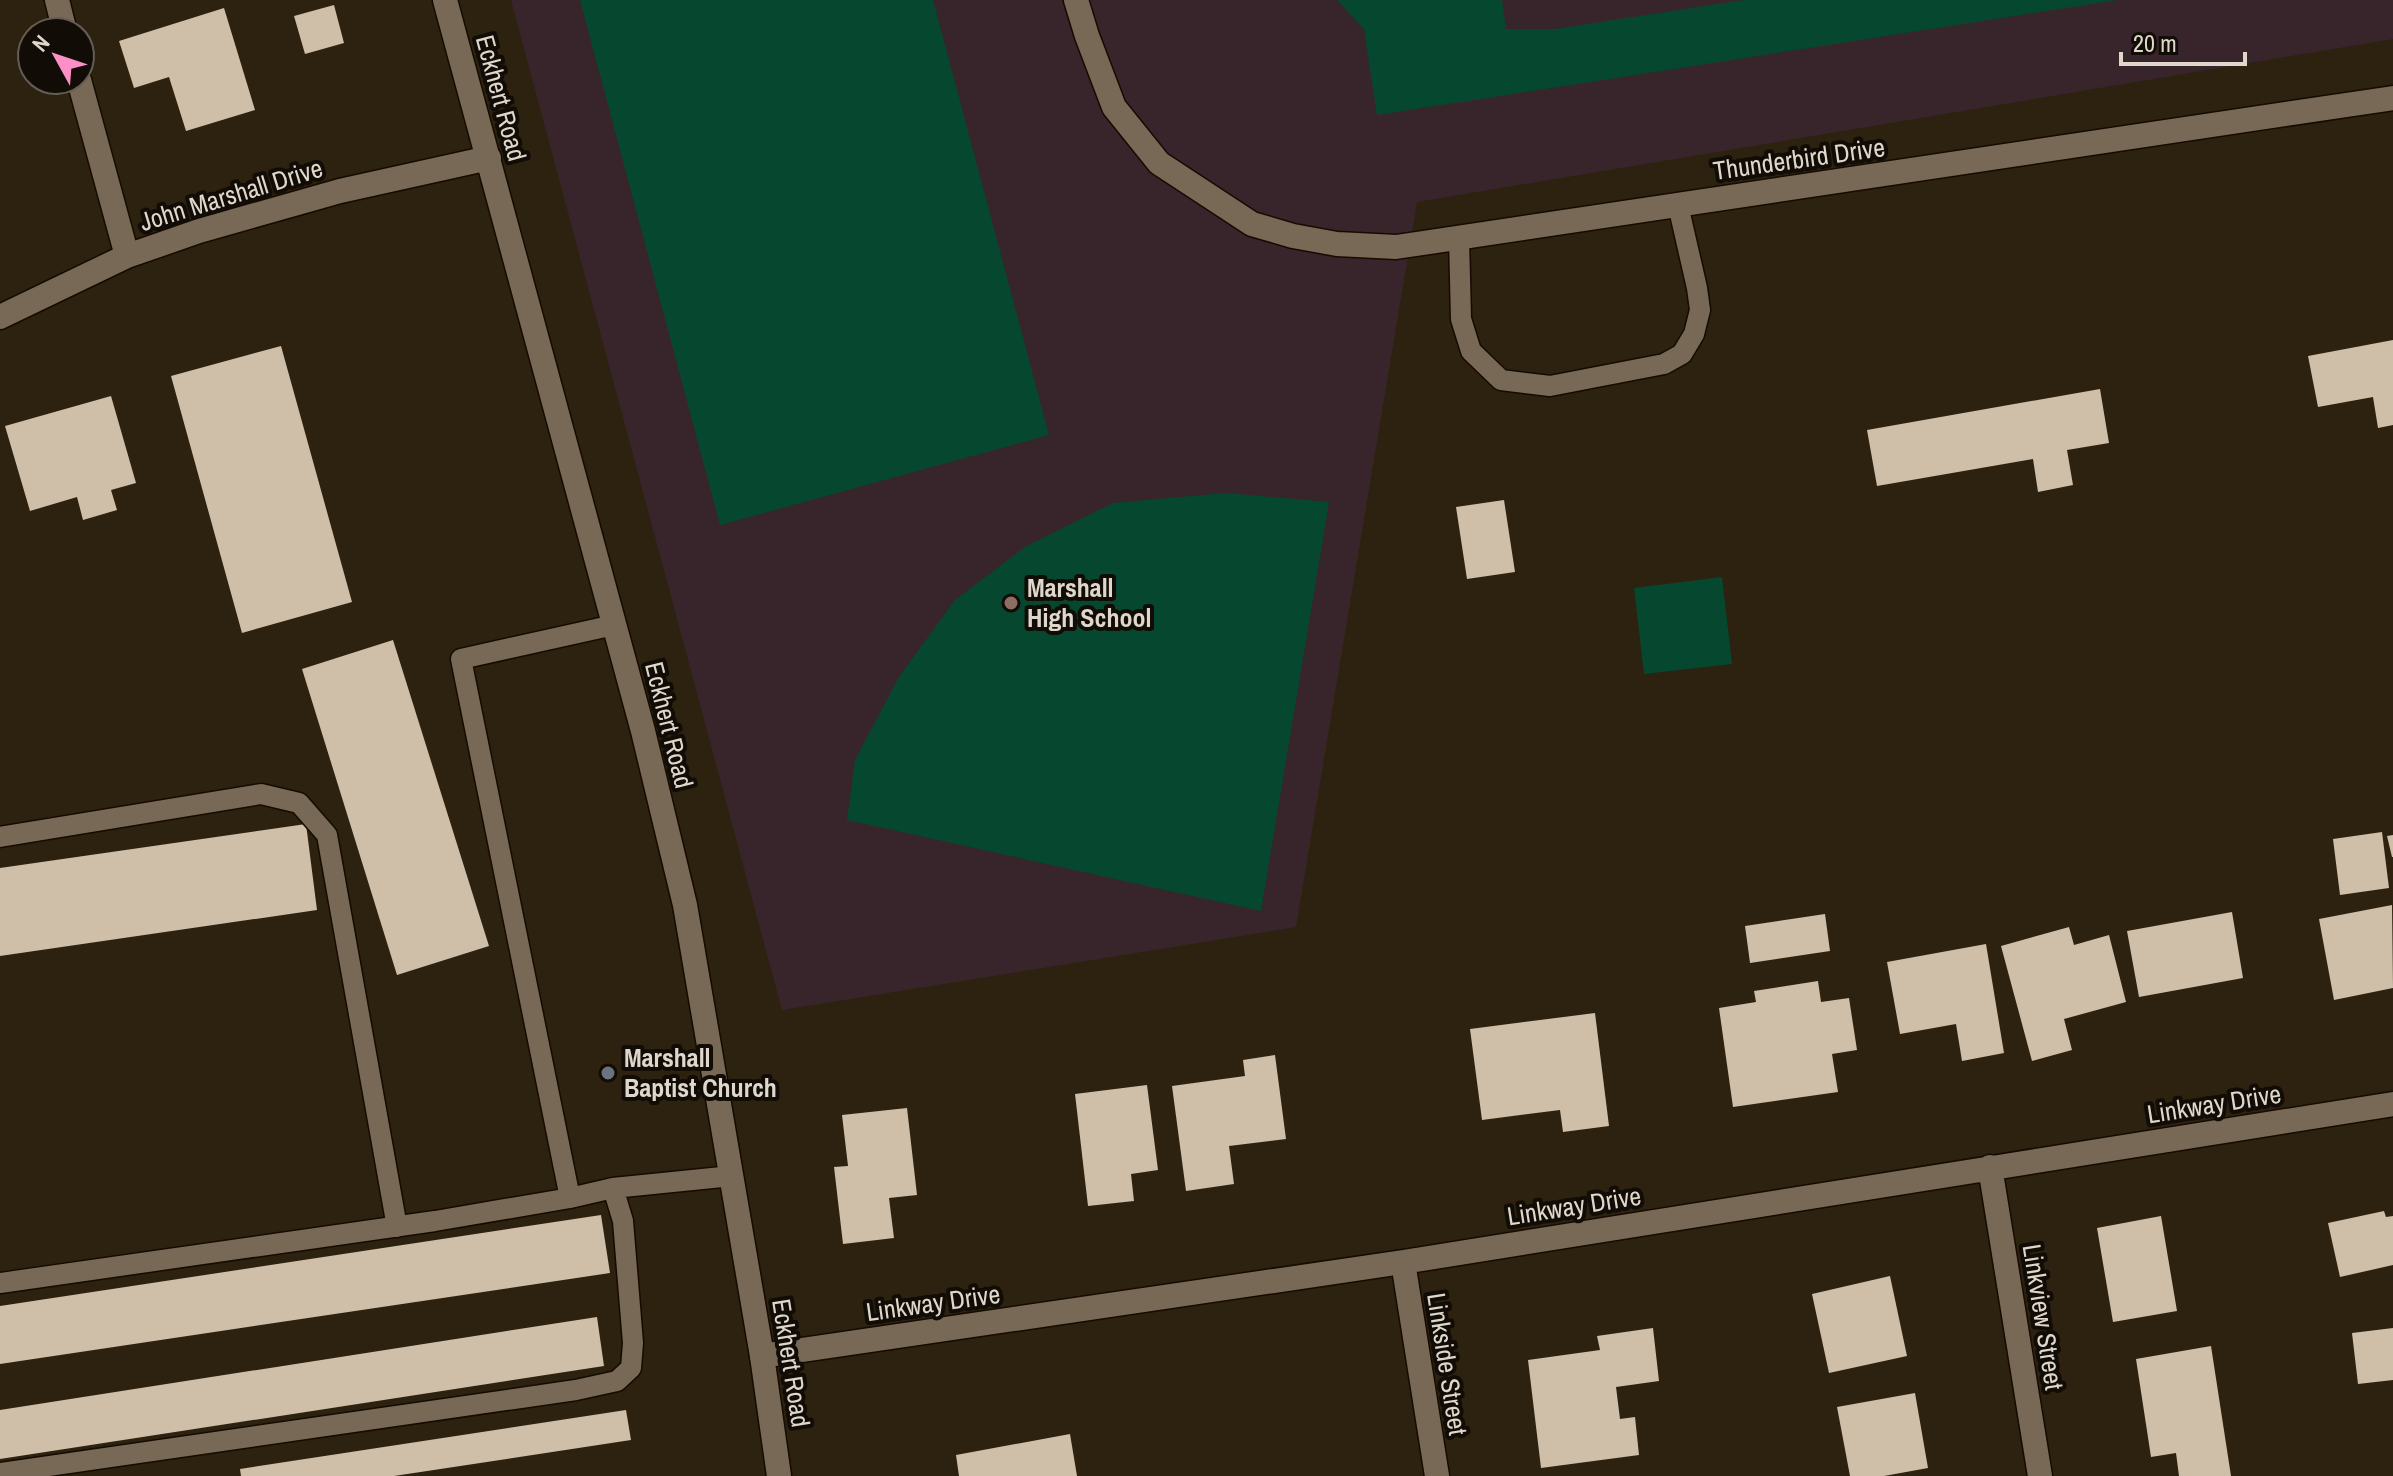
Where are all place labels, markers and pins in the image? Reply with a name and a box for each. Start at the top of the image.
place label: Marshall High School [1027,570,1151,635]
marker: Marshall High School [1002,594,1020,612]
place label: Marshall Baptist Church [624,1040,777,1105]
marker: Marshall Baptist Church [599,1064,617,1082]

